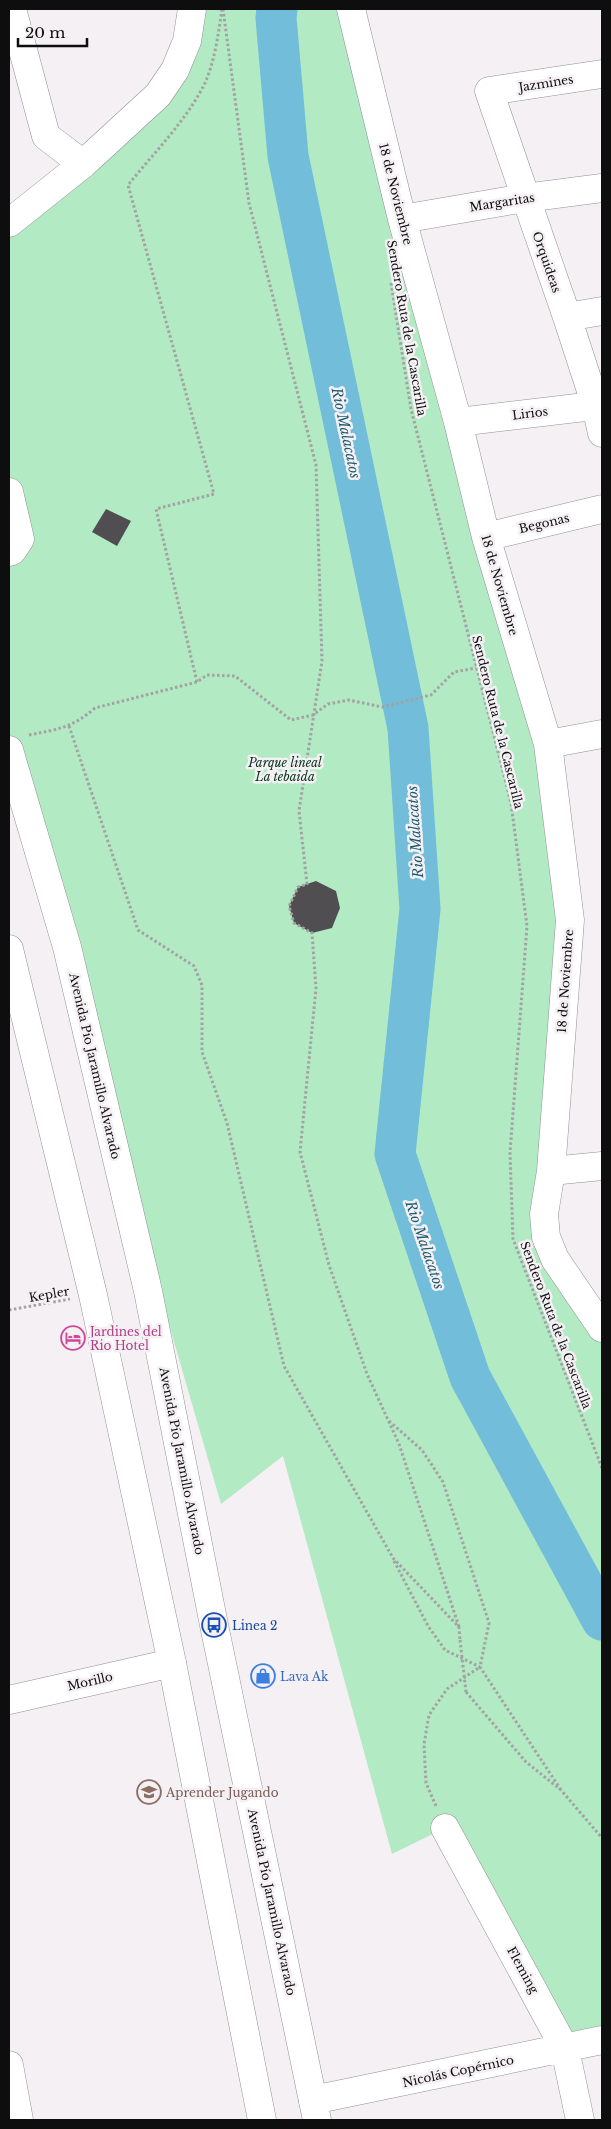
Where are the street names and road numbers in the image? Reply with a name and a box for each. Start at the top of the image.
street label: Jazmines [516,71,574,95]
street label: 18 de Noviembre [376,142,416,246]
street label: Margaritas [468,189,536,215]
street label: Orquideas [529,229,565,295]
street label: Sendero Ruta de la Cascarilla [384,239,430,417]
street label: Lirios [511,403,549,423]
street label: Begonas [517,510,571,536]
street label: 18 de Noviembre [478,533,522,637]
street label: Sendero Ruta de la Cascarilla [469,634,527,811]
street label: 18 de Noviembre [554,928,576,1033]
street label: Avenida Pío Jaramillo Alvarado [66,970,124,1161]
street label: Sendero Ruta de la Cascarilla [517,1239,595,1411]
street label: Kepler [28,1283,71,1305]
street label: Avenida Pío Jaramillo Alvarado [156,1365,208,1556]
street label: Morillo [66,1668,114,1693]
street label: Avenida Pío Jaramillo Alvarado [245,1806,299,1997]
street label: Fleming [504,1944,542,1997]
street label: Nicolás Copérnico [401,2052,515,2090]

